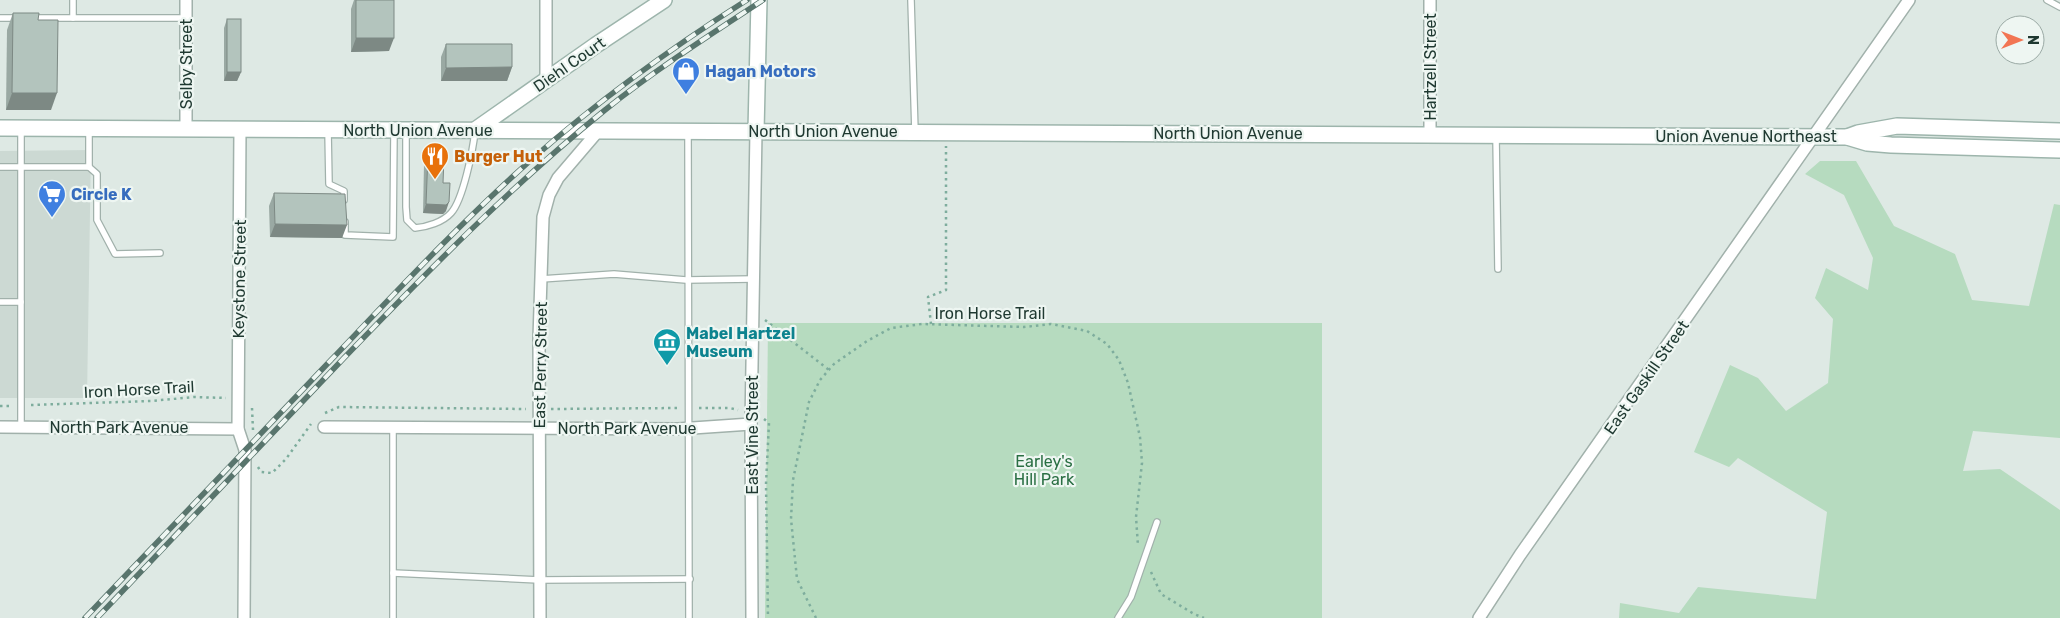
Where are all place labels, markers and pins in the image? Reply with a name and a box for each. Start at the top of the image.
shop icon: Hagan Motors [671,56,701,95]
place label: Hagan Motors [705,62,816,81]
restaurant icon: Burger Hut [420,141,450,180]
place label: Burger Hut [454,147,543,166]
supermarket icon: Circle K [37,179,67,218]
place label: Circle K [71,185,132,204]
place label: Mabel Hartzel Museum [686,324,795,361]
museum icon: Mabel Hartzel Museum [652,327,682,366]

